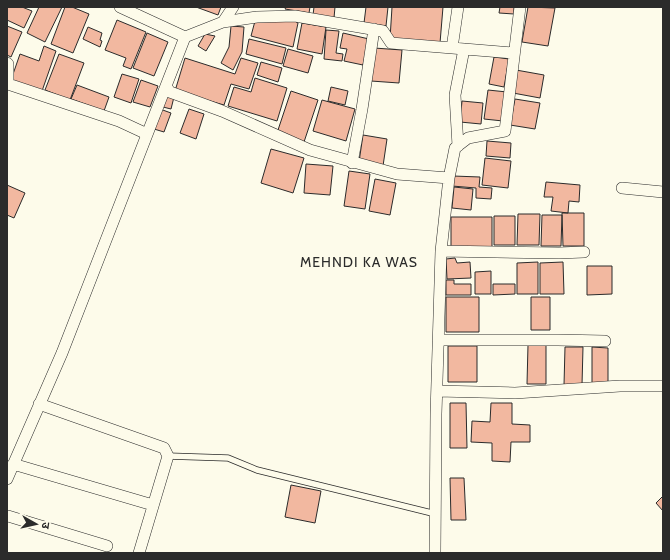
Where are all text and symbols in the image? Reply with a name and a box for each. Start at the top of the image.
district label: MEHNDI KA WAS [300,253,418,271]
north arrow [16,504,56,544]
text: उ [38,521,53,530]

